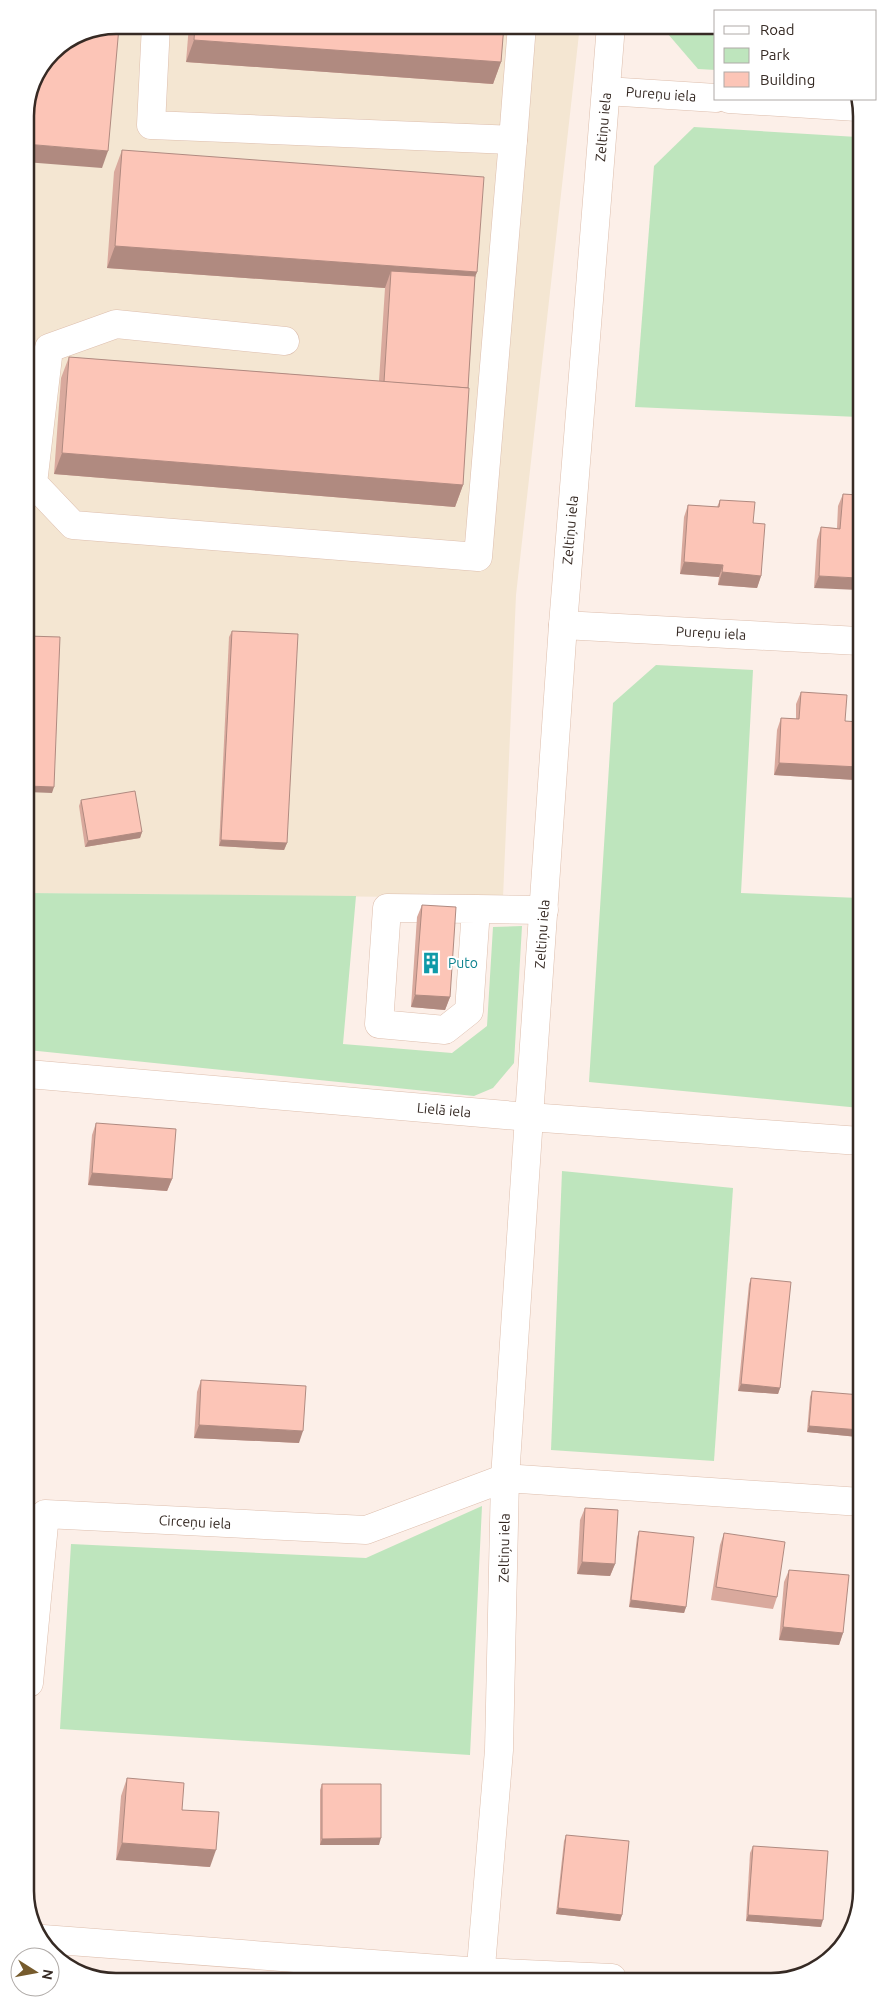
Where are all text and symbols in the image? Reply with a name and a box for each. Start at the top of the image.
legend [714,10,877,100]
text: Road [760,21,795,38]
text: Park [760,46,790,63]
text: Building [760,71,815,88]
street label: Pureņu iela [625,84,697,104]
street label: Zeltiņu iela [592,92,614,162]
street label: Zeltiņu iela [559,495,581,565]
street label: Pureņu iela [675,623,747,643]
street label: Zeltiņu iela [532,899,552,969]
building icon: Puto [418,950,444,976]
place label: Puto [448,955,478,971]
street label: Lielā iela [416,1100,472,1120]
street label: Circeņu iela [158,1512,232,1532]
street label: Zeltiņu iela [495,1513,513,1583]
north arrow [10,1947,60,1997]
text: N [39,1968,57,1981]

